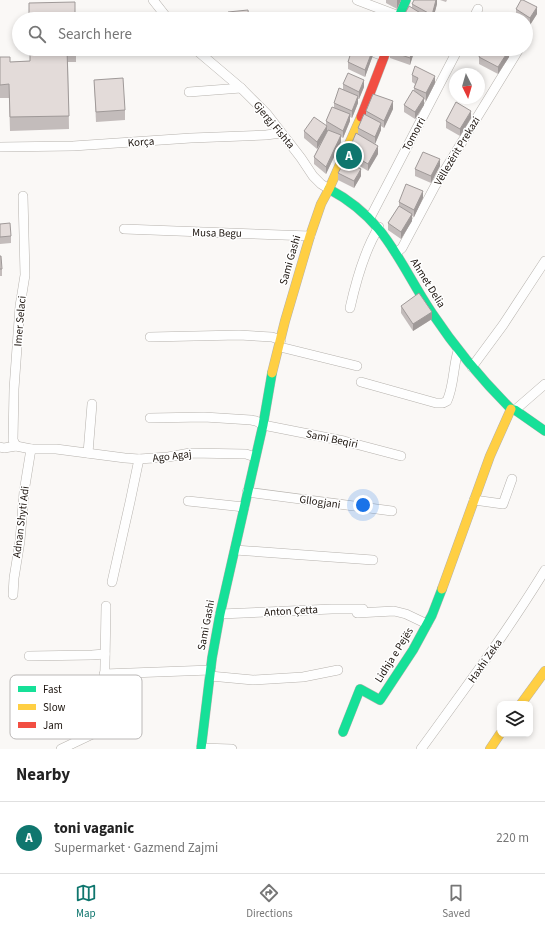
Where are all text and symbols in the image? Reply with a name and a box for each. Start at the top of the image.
search box [12,12,533,56]
icon: search [26,23,48,45]
text: Search here [58,24,132,45]
north arrow [449,68,485,104]
street label: Gjergj Fishta [250,98,298,152]
street label: Tomorri [399,114,429,154]
street label: Vëllezërit Prekazi [430,114,484,188]
street label: Korça [127,134,155,150]
pin: A [336,141,362,171]
street label: Musa Begu [192,225,242,241]
street label: Sami Gashi [276,233,304,287]
street label: Ahmet Delia [407,255,449,311]
street label: Imer Selaci [10,295,30,347]
street label: Sami Beqiri [305,426,359,452]
street label: Ago Agaj [152,446,192,466]
street label: Adnan Shyti Adi [9,485,33,559]
street label: Gllogjani [299,492,341,512]
your location [353,495,373,515]
street label: Sami Gashi [194,598,218,652]
street label: Anton Çetta [264,602,318,620]
street label: Lidhja e Pejës [371,624,417,685]
street label: Haxhi Zeka [464,636,506,686]
legend [10,675,142,739]
text: Fast [43,682,62,697]
text: Slow [43,700,66,715]
map controls [497,701,533,737]
button: layers [497,701,533,737]
text: Jam [43,718,63,733]
text: Nearby [16,763,70,787]
text: toni vaganic [54,818,134,839]
text: A [25,829,33,847]
text: 220 m [496,829,529,847]
text: Supermarket · Gazmend Zajmi [54,839,218,857]
tab: Map [75,882,97,921]
tab: Directions [246,882,293,921]
tab: Saved [442,882,470,921]

